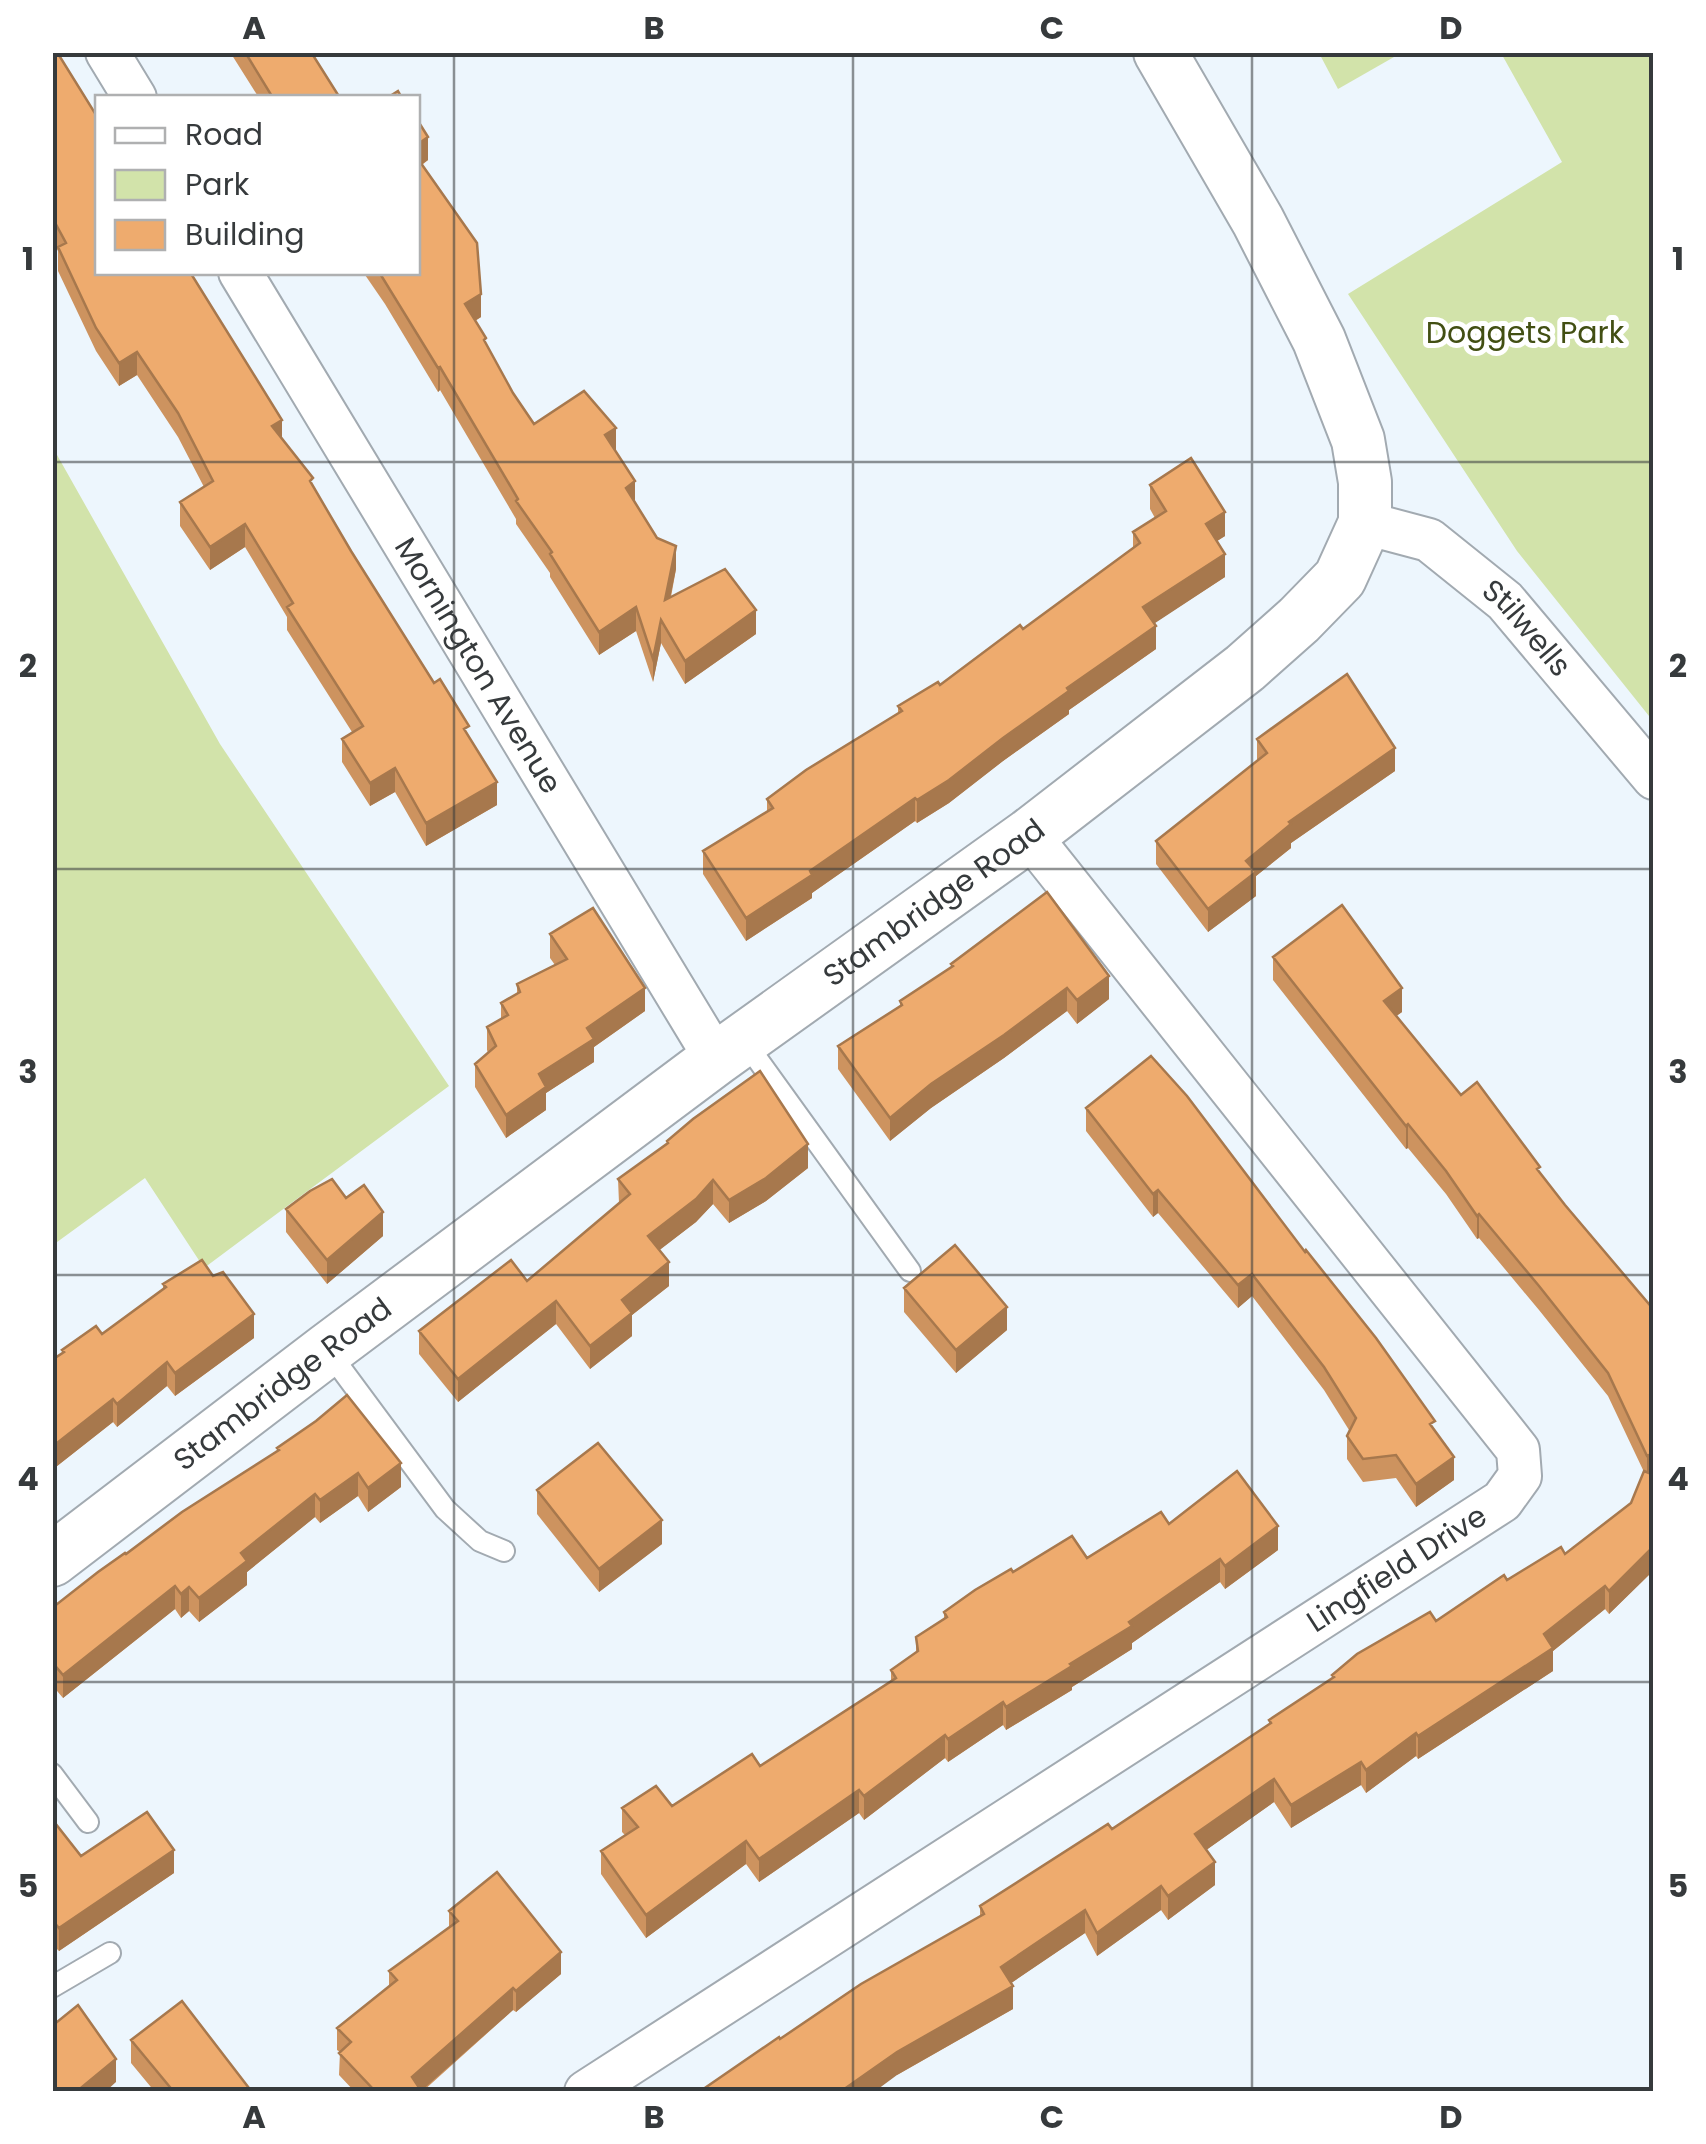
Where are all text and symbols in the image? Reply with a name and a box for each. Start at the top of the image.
text: A [242,5,266,50]
text: B [643,5,665,50]
text: C [1040,5,1064,50]
text: D [1439,5,1463,50]
legend [95,95,420,275]
text: Road [185,113,263,156]
text: Park [185,163,250,206]
text: Building [185,213,305,256]
text: 1 [22,236,34,281]
text: 1 [1672,236,1684,281]
park label: Doggets Park [1426,311,1625,354]
street label: Mornington Avenue [384,529,573,802]
street label: Stilwells [1473,569,1582,686]
text: 2 [19,643,37,688]
text: 2 [1669,643,1687,688]
street label: Stambridge Road [814,808,1054,997]
text: 3 [18,1049,38,1094]
text: 3 [1668,1049,1688,1094]
street label: Stambridge Road [164,1287,400,1481]
text: 4 [17,1456,39,1501]
text: 4 [1667,1456,1689,1501]
street label: Lingfield Drive [1298,1494,1495,1642]
text: 5 [18,1863,38,1908]
text: 5 [1668,1863,1688,1908]
text: A [242,2094,266,2139]
text: B [643,2094,665,2139]
text: C [1040,2094,1064,2139]
text: D [1439,2094,1463,2139]

